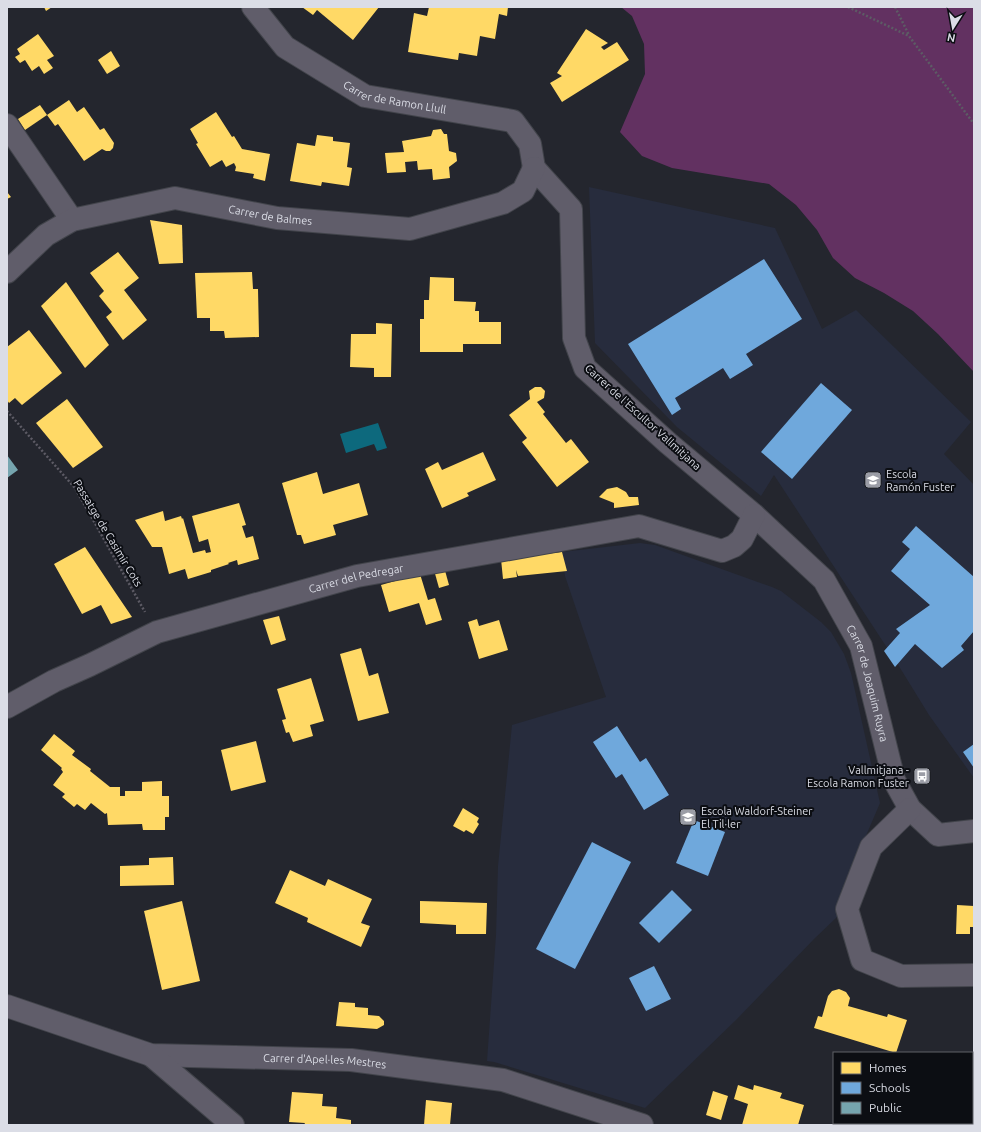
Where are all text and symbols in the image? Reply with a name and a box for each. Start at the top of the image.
north arrow [933,8,973,48]
text: N [946,31,956,44]
street label: Carrer de Ramon Llull [341,78,447,116]
street label: Carrer de Balmes [227,203,313,227]
street label: Carrer de l'Escultor Vallmitjana [583,362,703,472]
place label: Escola Ramón Fuster [886,468,955,493]
school or university icon: Escola Ramón Fuster [863,470,883,490]
street label: Passatge de Casimir Cots [71,477,145,589]
street label: Carrer del Pedregar [307,562,405,595]
street label: Carrer de Joaquim Ruyra [844,623,890,743]
place label: Vallmitjana - Escola Ramon Fuster [807,764,910,789]
bus stop icon: Vallmitjana - Escola Ramon Fuster [912,766,932,786]
place label: Escola Waldorf-Steiner El Til·ler [701,805,813,830]
school or university icon: Escola Waldorf-Steiner El Til·ler [678,807,698,827]
street label: Carrer d'Apel·les Mestres [263,1052,387,1071]
legend [833,1052,973,1124]
text: Homes [869,1061,907,1074]
text: Schools [869,1081,910,1094]
text: Public [869,1101,902,1114]

